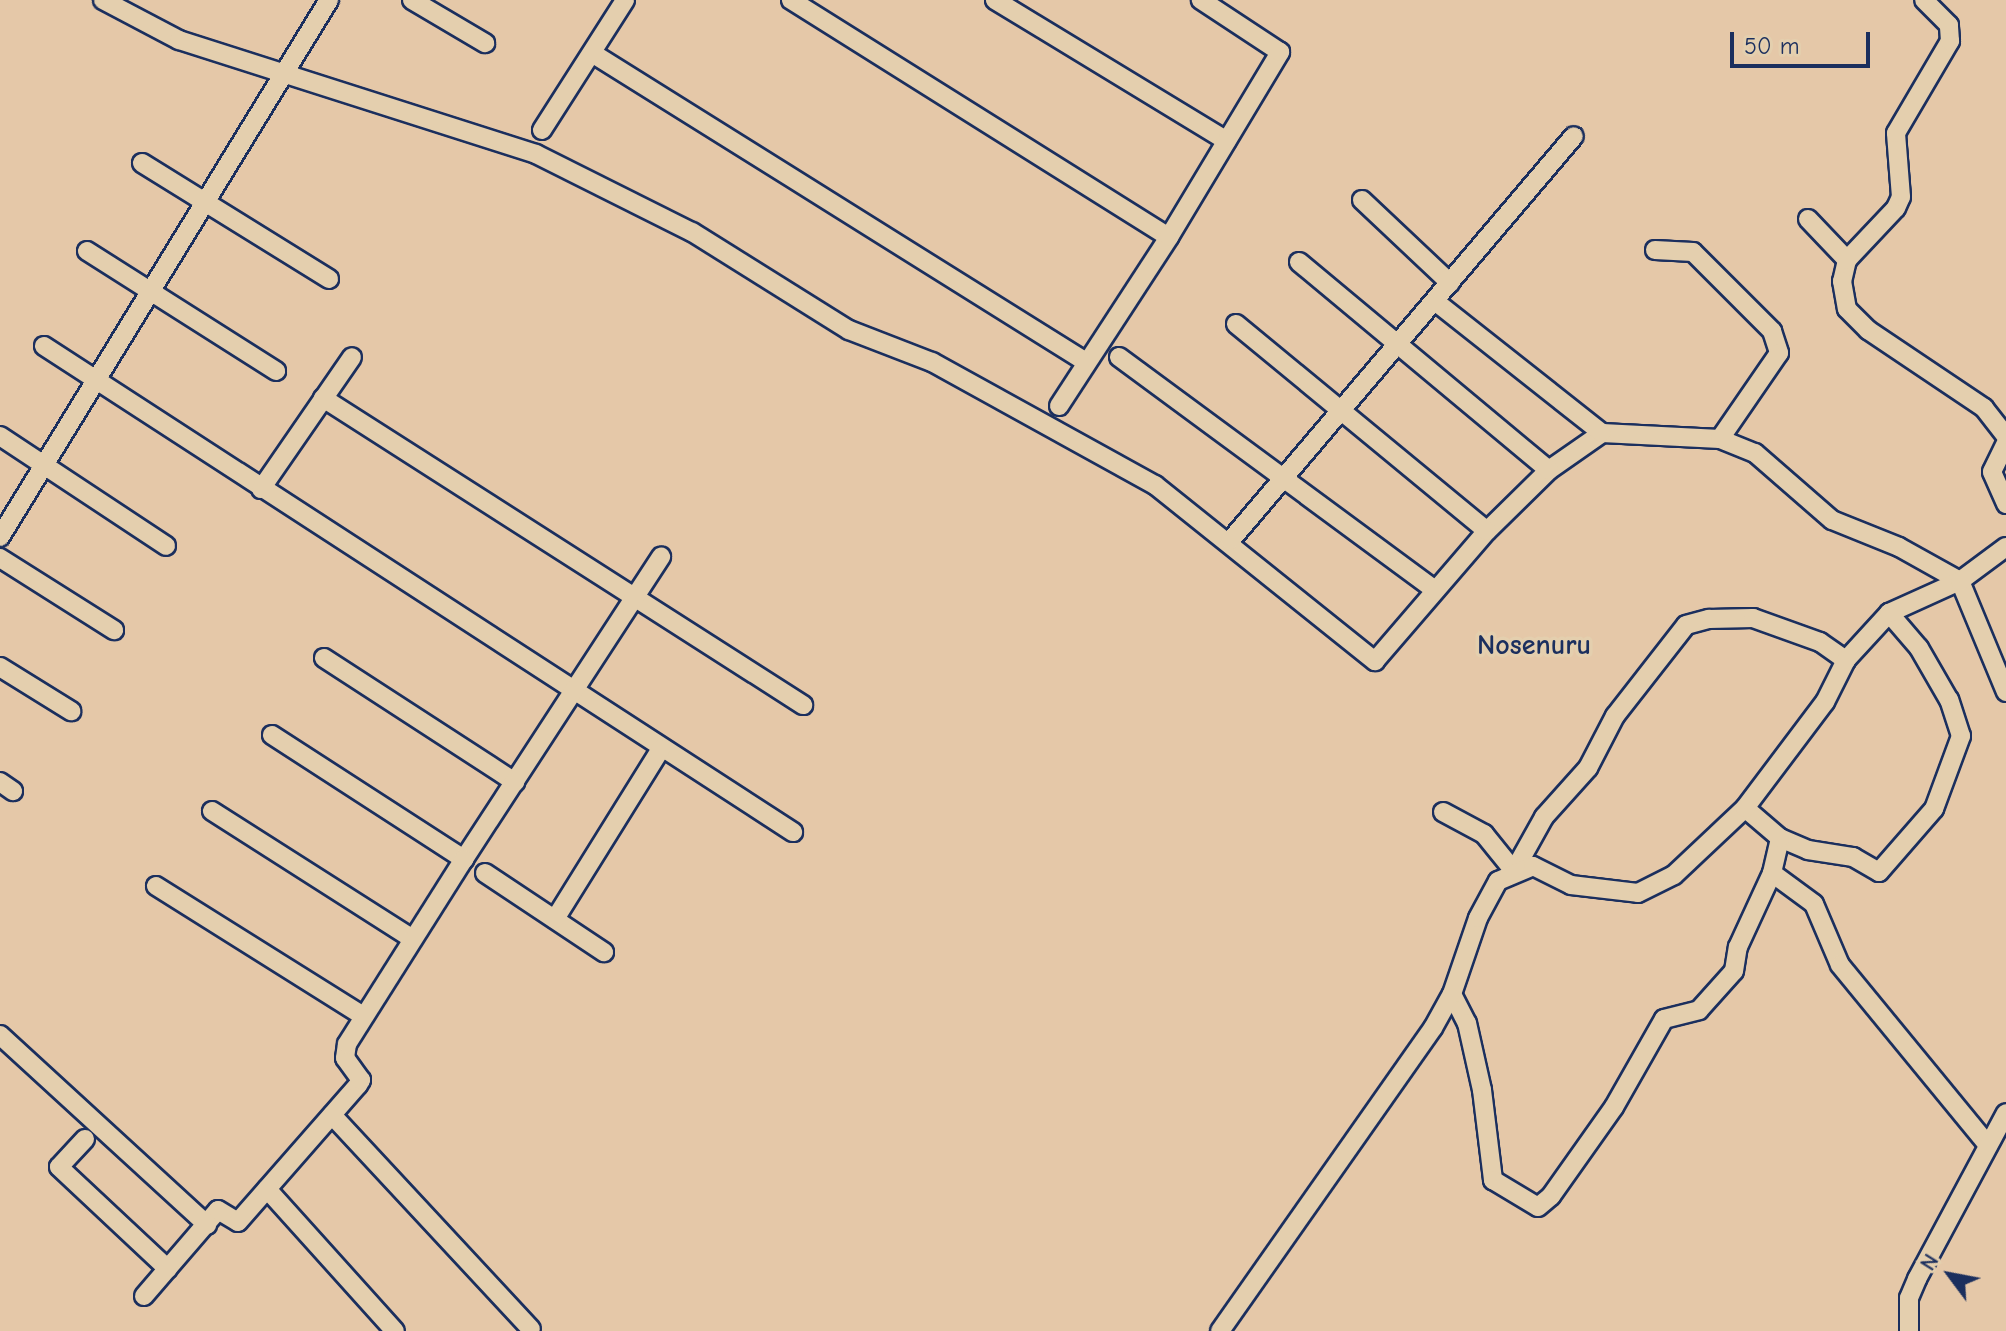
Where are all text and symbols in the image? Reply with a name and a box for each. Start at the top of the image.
scale bar [1734,16,1874,66]
text: 50 m [1744,32,1800,60]
district label: Nosenuru [1477,628,1591,662]
north arrow [1910,1235,1990,1315]
text: N [1915,1249,1944,1275]

